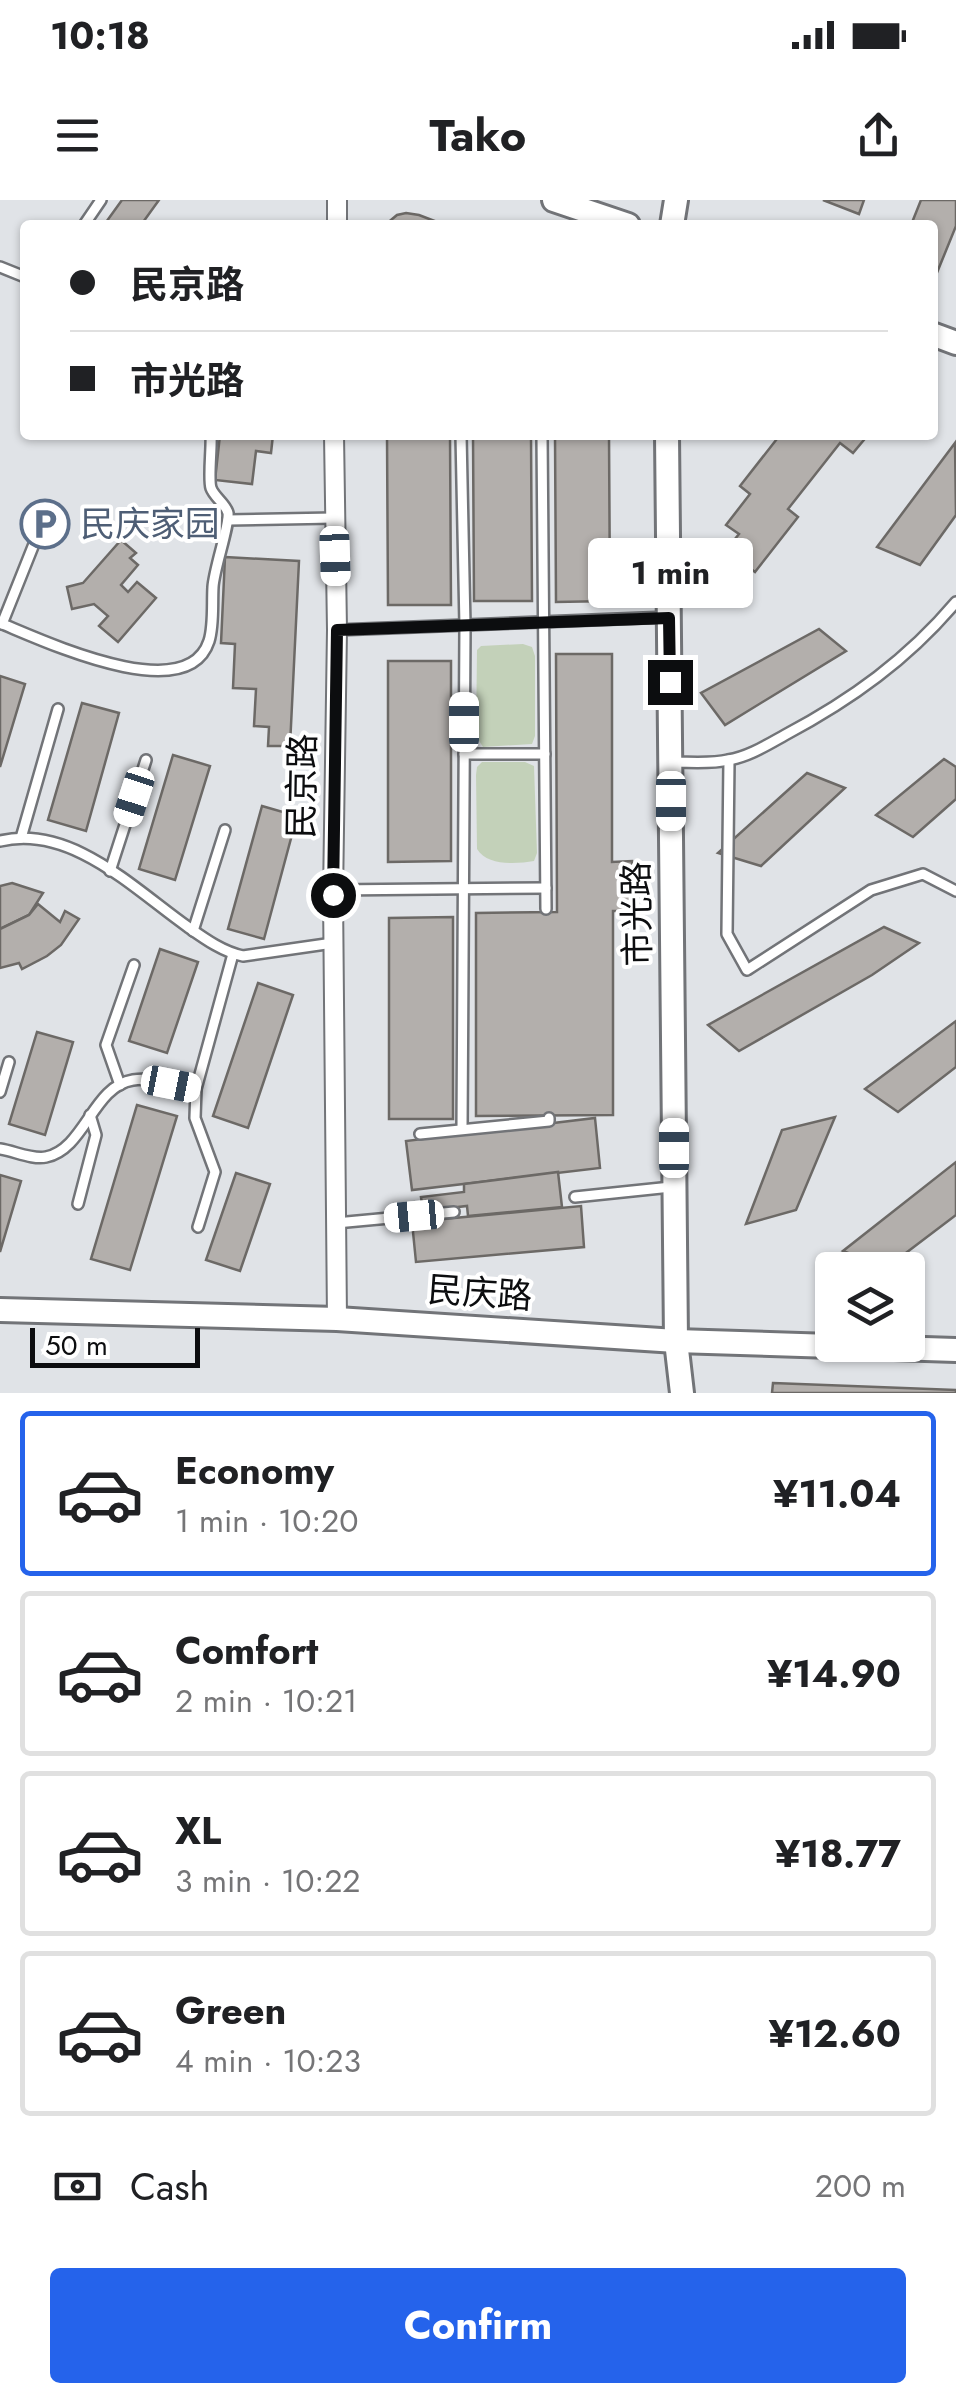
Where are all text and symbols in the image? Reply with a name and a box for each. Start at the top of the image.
text: 10:18 [50,8,150,63]
text: Tako [430,103,526,168]
icon: menu [50,108,105,163]
icon: share [851,108,906,163]
text: 民京路 [130,257,244,312]
text: 市光路 [130,353,244,408]
parking icon: 民庆家园 [19,498,71,550]
place label: 民庆家园 [80,499,220,549]
car [319,525,351,587]
callout: 1 min [588,537,752,607]
text: 1 min [631,550,710,596]
route end [648,660,693,705]
car [449,692,479,752]
street label: 民京路 [276,733,328,839]
car [110,764,158,830]
car [656,771,686,831]
street label: 市光路 [611,861,663,967]
route start [311,873,356,918]
car [139,1064,203,1104]
car [659,1118,689,1178]
car [383,1198,445,1234]
map controls [815,1252,925,1362]
button: layers [815,1252,925,1362]
street label: 民庆路 [426,1264,534,1322]
scale bar [30,1323,200,1368]
text: 50 m [45,1325,108,1366]
text: Economy [175,1443,334,1498]
icon: car [55,1449,145,1539]
text: ¥11.04 [773,1466,901,1521]
text: 1 min · 10:20 [175,1498,359,1544]
text: Comfort [175,1623,318,1678]
icon: car [55,1629,145,1719]
text: ¥14.90 [767,1646,901,1701]
text: 2 min · 10:21 [175,1678,358,1724]
text: XL [175,1803,221,1858]
icon: car [55,1809,145,1899]
text: ¥18.77 [775,1826,901,1881]
text: 3 min · 10:22 [175,1858,361,1904]
text: Green [175,1983,286,2038]
icon: car [55,1989,145,2079]
text: ¥12.60 [768,2006,901,2061]
text: 4 min · 10:23 [175,2038,361,2084]
icon: cash [50,2159,105,2214]
text: Cash [130,2159,210,2214]
text: 200 m [815,2163,906,2209]
button: Confirm [50,2268,906,2383]

